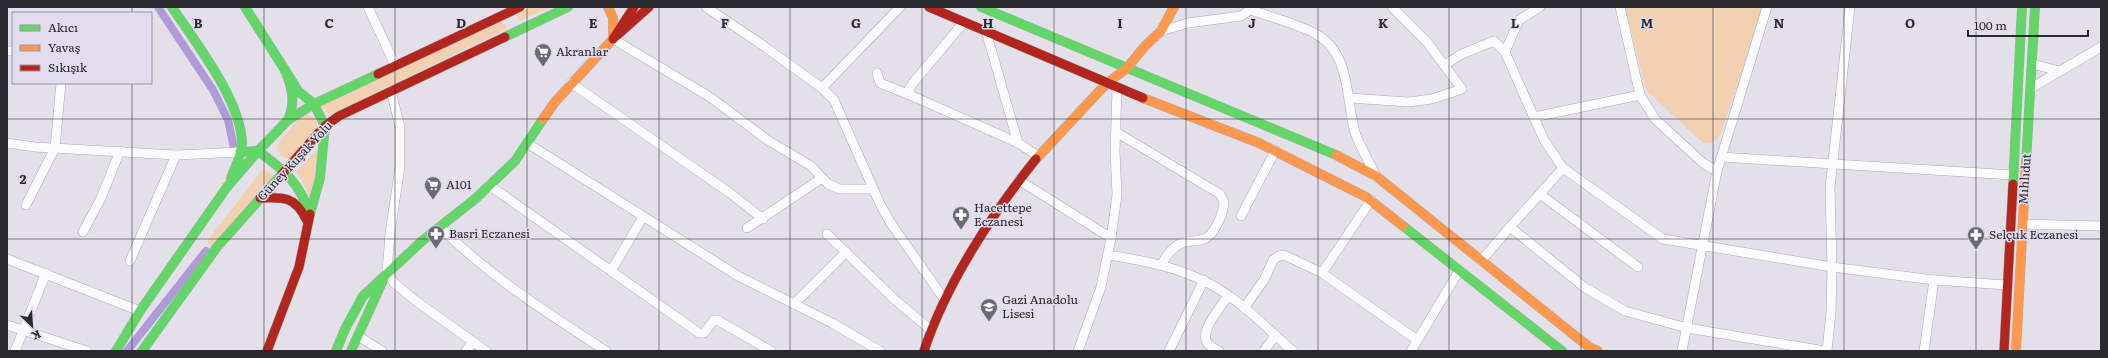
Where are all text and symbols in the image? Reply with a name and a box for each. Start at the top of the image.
legend [12,12,152,84]
scale bar [1968,12,2088,38]
text: B [194,13,203,32]
text: C [324,13,334,32]
text: D [456,13,466,32]
text: E [589,13,598,32]
text: F [721,13,729,32]
text: G [851,13,861,32]
text: H [983,13,994,32]
text: I [1117,13,1123,32]
text: J [1248,13,1256,32]
text: K [1378,13,1389,32]
text: L [1511,13,1519,32]
text: M [1641,13,1654,32]
text: N [1774,13,1785,32]
text: O [1905,13,1915,32]
text: 100 m [1974,16,2007,34]
text: Akıcı [48,18,78,36]
text: Yavaş [48,38,81,56]
supermarket icon: Akranlar [533,42,553,67]
place label: Akranlar [556,42,608,60]
text: Sıkışık [48,58,88,76]
street label: Güney Kuşak Yolu [252,116,336,204]
street label: Mıhlıdut [2013,153,2035,205]
text: 2 [20,169,27,188]
supermarket icon: A101 [423,175,443,200]
place label: A101 [446,175,472,193]
place label: Hacettepe Eczanesi [974,198,1032,230]
pharmacy icon: Hacettepe Eczanesi [951,205,971,230]
pharmacy icon: Basri Eczanesi [426,224,446,249]
place label: Basri Eczanesi [449,224,530,242]
pharmacy icon: Selçuk Eczanesi [1966,225,1986,250]
place label: Selçuk Eczanesi [1989,225,2079,243]
place label: Gazi Anadolu Lisesi [1002,290,1079,322]
school or university icon: Gazi Anadolu Lisesi [979,297,999,322]
north arrow [12,306,52,346]
text: K [29,327,44,345]

